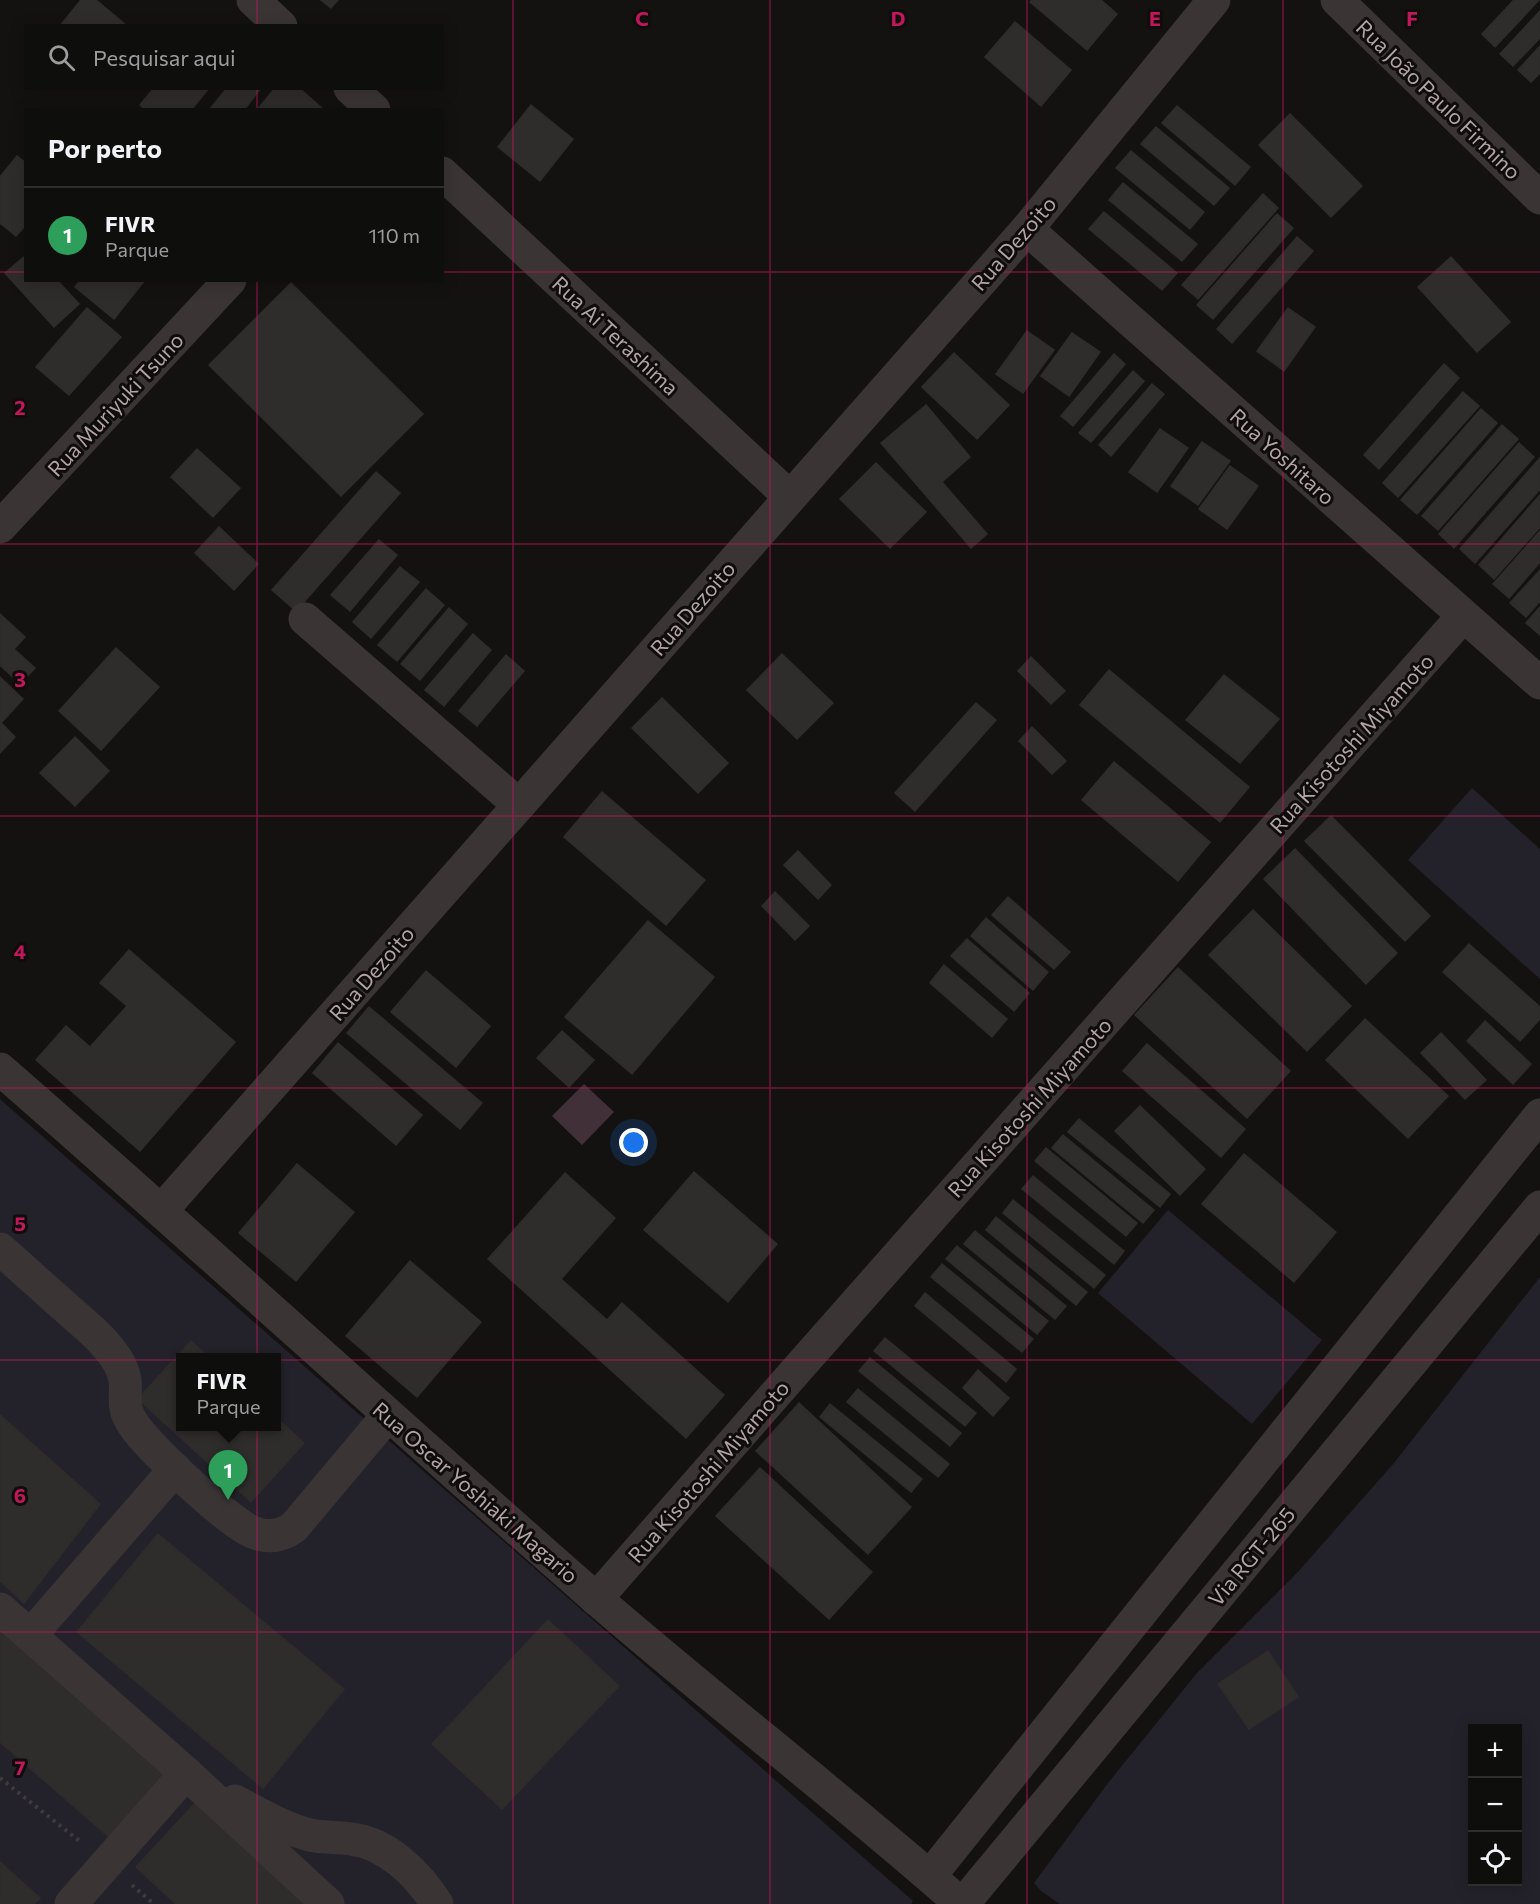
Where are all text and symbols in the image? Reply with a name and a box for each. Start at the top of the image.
text: C [635,6,649,30]
text: D [891,6,905,30]
text: E [1149,6,1161,30]
street label: Rua João Paulo Firmino [1352,14,1526,184]
search box [24,24,444,90]
icon: search [45,41,78,74]
text: Pesquisar aqui [93,44,236,71]
text: Por perto [48,132,162,163]
street label: Rua Dezoito [965,191,1061,295]
text: FIVR [105,210,155,237]
text: 1 [63,223,72,247]
text: 110 m [369,223,420,247]
text: Parque [105,237,169,261]
street label: Rua Ai Terashima [548,270,684,400]
street label: Rua Muriyuki Tsuno [42,327,188,481]
text: 2 [14,395,26,419]
street label: Rua Yoshitaro [1226,403,1340,509]
street label: Rua Dezoito [644,556,740,660]
street label: Rua Kisotoshi Miyamoto [1264,648,1438,838]
text: 3 [14,667,26,691]
street label: Rua Dezoito [323,921,419,1025]
text: 4 [14,939,26,963]
street label: Rua Kisotoshi Miyamoto [942,1012,1116,1202]
your location [619,1128,648,1157]
text: 5 [14,1211,26,1235]
popup [176,1353,281,1431]
text: FIVR [196,1367,247,1394]
street label: Rua Kisotoshi Miyamoto [622,1375,794,1567]
text: Parque [196,1394,261,1418]
street label: Rua Oscar Yoshiaki Magario [368,1396,584,1588]
pin: 1 [208,1450,248,1500]
text: 6 [14,1483,26,1507]
street label: Via RGT-265 [1202,1502,1300,1610]
map controls [1468,1724,1522,1886]
button: + [1468,1724,1522,1778]
text: 7 [15,1755,26,1779]
button: − [1468,1778,1522,1832]
button: locate [1468,1832,1522,1886]

